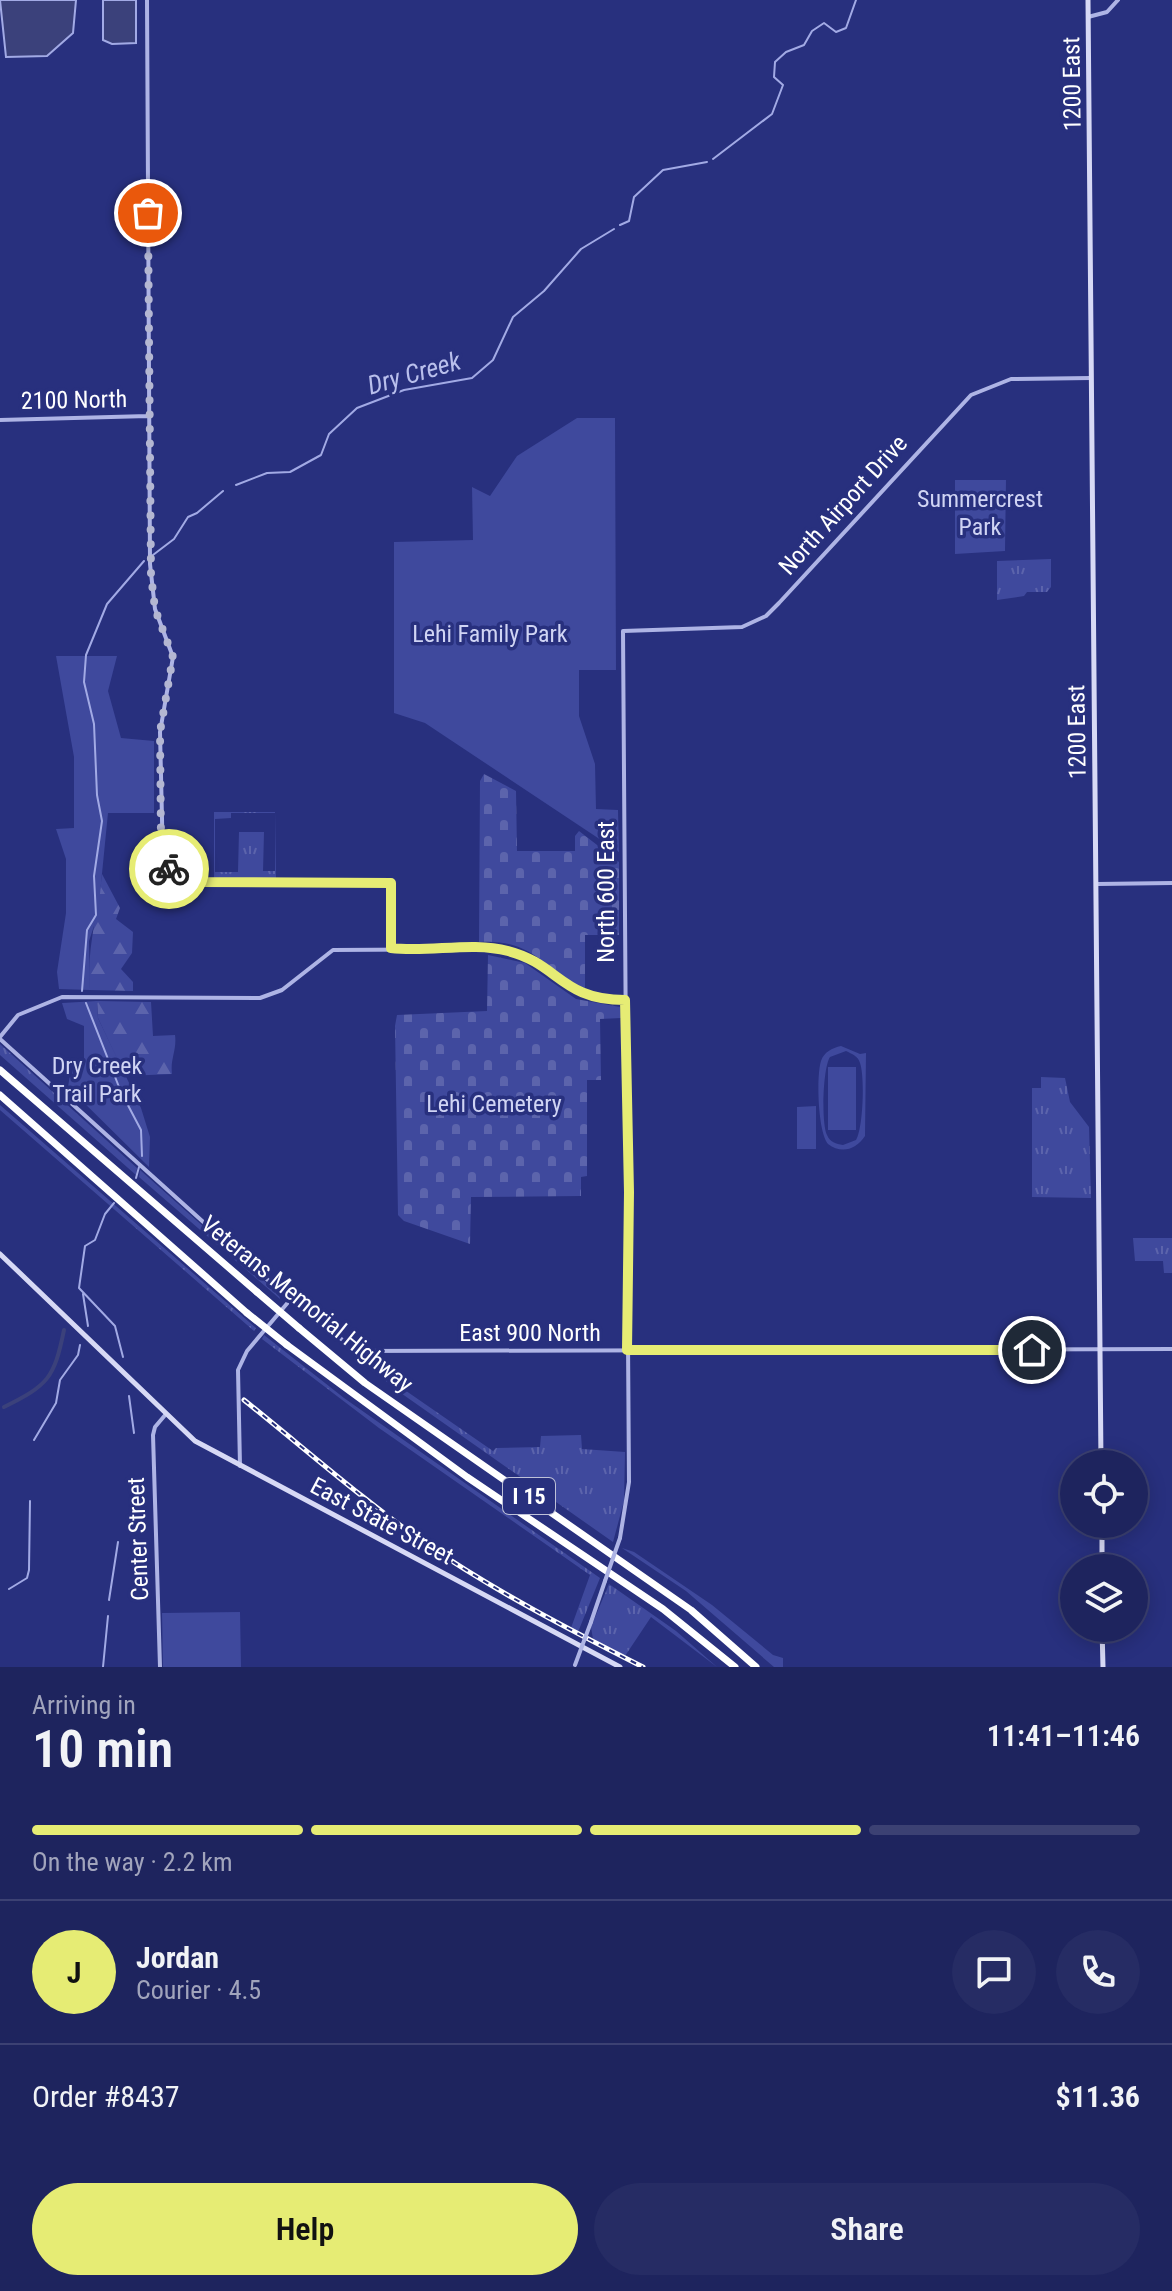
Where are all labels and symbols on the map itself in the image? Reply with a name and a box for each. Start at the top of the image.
street label: 1200 East [1057,37,1087,131]
pin [114,179,182,247]
water label: Dry Creek [364,345,465,401]
street label: 2100 North [21,385,127,415]
street label: North Airport Drive [773,430,913,580]
park label: Summercrest Park [917,485,1043,541]
park label: Lehi Family Park [412,620,568,648]
street label: 1200 East [1062,685,1092,779]
street label: North 600 East [592,821,620,963]
courier [129,829,209,909]
park label: Dry Creek Trail Park [52,1052,143,1108]
park label: Lehi Cemetery [426,1090,562,1118]
street label: Veterans Memorial Highway [195,1210,419,1398]
pin [998,1316,1066,1384]
street label: East 900 North [459,1319,601,1347]
street label: East State Street [306,1472,458,1570]
street label: Center Street [122,1477,154,1601]
road number: I 15 [503,1478,555,1514]

